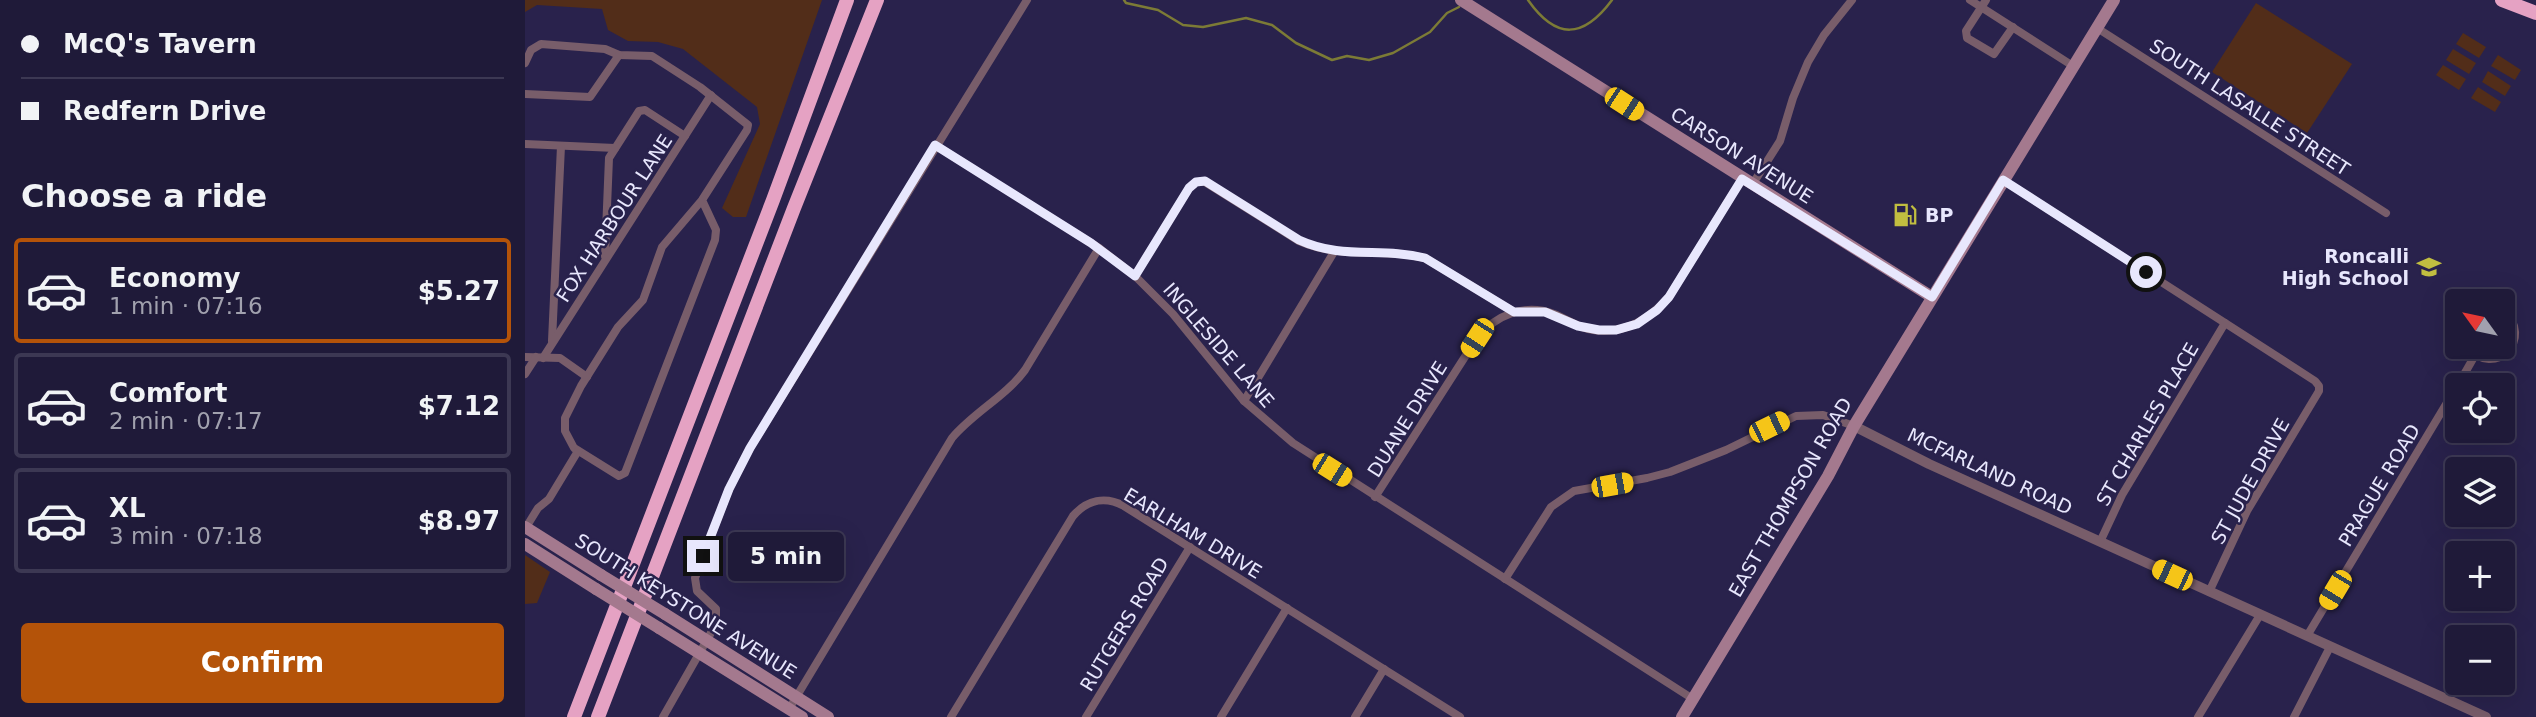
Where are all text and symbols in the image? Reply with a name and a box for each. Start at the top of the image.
text: McQ's Tavern [63,29,257,59]
street label: SOUTH LASALLE STREET [2146,34,2354,180]
car [1601,84,1648,124]
text: Redfern Drive [63,96,267,126]
street label: CARSON AVENUE [1667,102,1817,208]
street label: FOX HARBOUR LANE [552,130,676,306]
text: Choose a ride [21,177,267,215]
fuel station icon: BP [1891,201,1919,229]
place label: BP [1925,204,1953,226]
place label: Roncalli High School [2282,245,2409,289]
school or university icon: Roncalli High School [2415,253,2443,281]
route start [2130,256,2162,288]
icon: car [25,259,88,322]
text: Economy [109,263,240,293]
text: $5.27 [418,276,500,306]
street label: INGLESIDE LANE [1159,278,1279,412]
north arrow [2445,289,2515,359]
map controls [2445,289,2515,695]
text: 1 min · 07:16 [109,293,263,319]
car [1457,315,1498,361]
street label: ST CHARLES PLACE [2091,339,2203,509]
street label: DUANE DRIVE [1363,357,1451,481]
button: locate [2445,373,2515,443]
icon: car [25,374,88,437]
text: Comfort [109,378,227,408]
text: $7.12 [418,391,500,421]
street label: EAST THOMPSON ROAD [1724,394,1856,600]
text: 2 min · 07:17 [109,408,263,434]
car [1746,408,1793,446]
street label: ST JUDE DRIVE [2206,414,2294,548]
street label: PRAGUE ROAD [2334,420,2424,550]
street label: MCFARLAND ROAD [1904,423,2076,519]
car [1309,450,1356,490]
button: layers [2445,457,2515,527]
car [1590,471,1635,499]
street label: EARLHAM DRIVE [1120,483,1266,583]
icon: car [25,489,88,552]
text: XL [109,493,146,523]
text: $8.97 [418,506,500,536]
text: 3 min · 07:18 [109,523,263,549]
street label: SOUTH KEYSTONE AVENUE [571,529,801,683]
callout: 5 min [727,532,843,580]
route end [687,540,719,572]
button: + [2445,541,2515,611]
text: 5 min [750,543,822,569]
street label: RUTGERS ROAD [1075,553,1173,695]
car [2149,557,2196,593]
car [2316,567,2355,613]
button: Confirm [21,623,504,703]
button: − [2445,625,2515,695]

